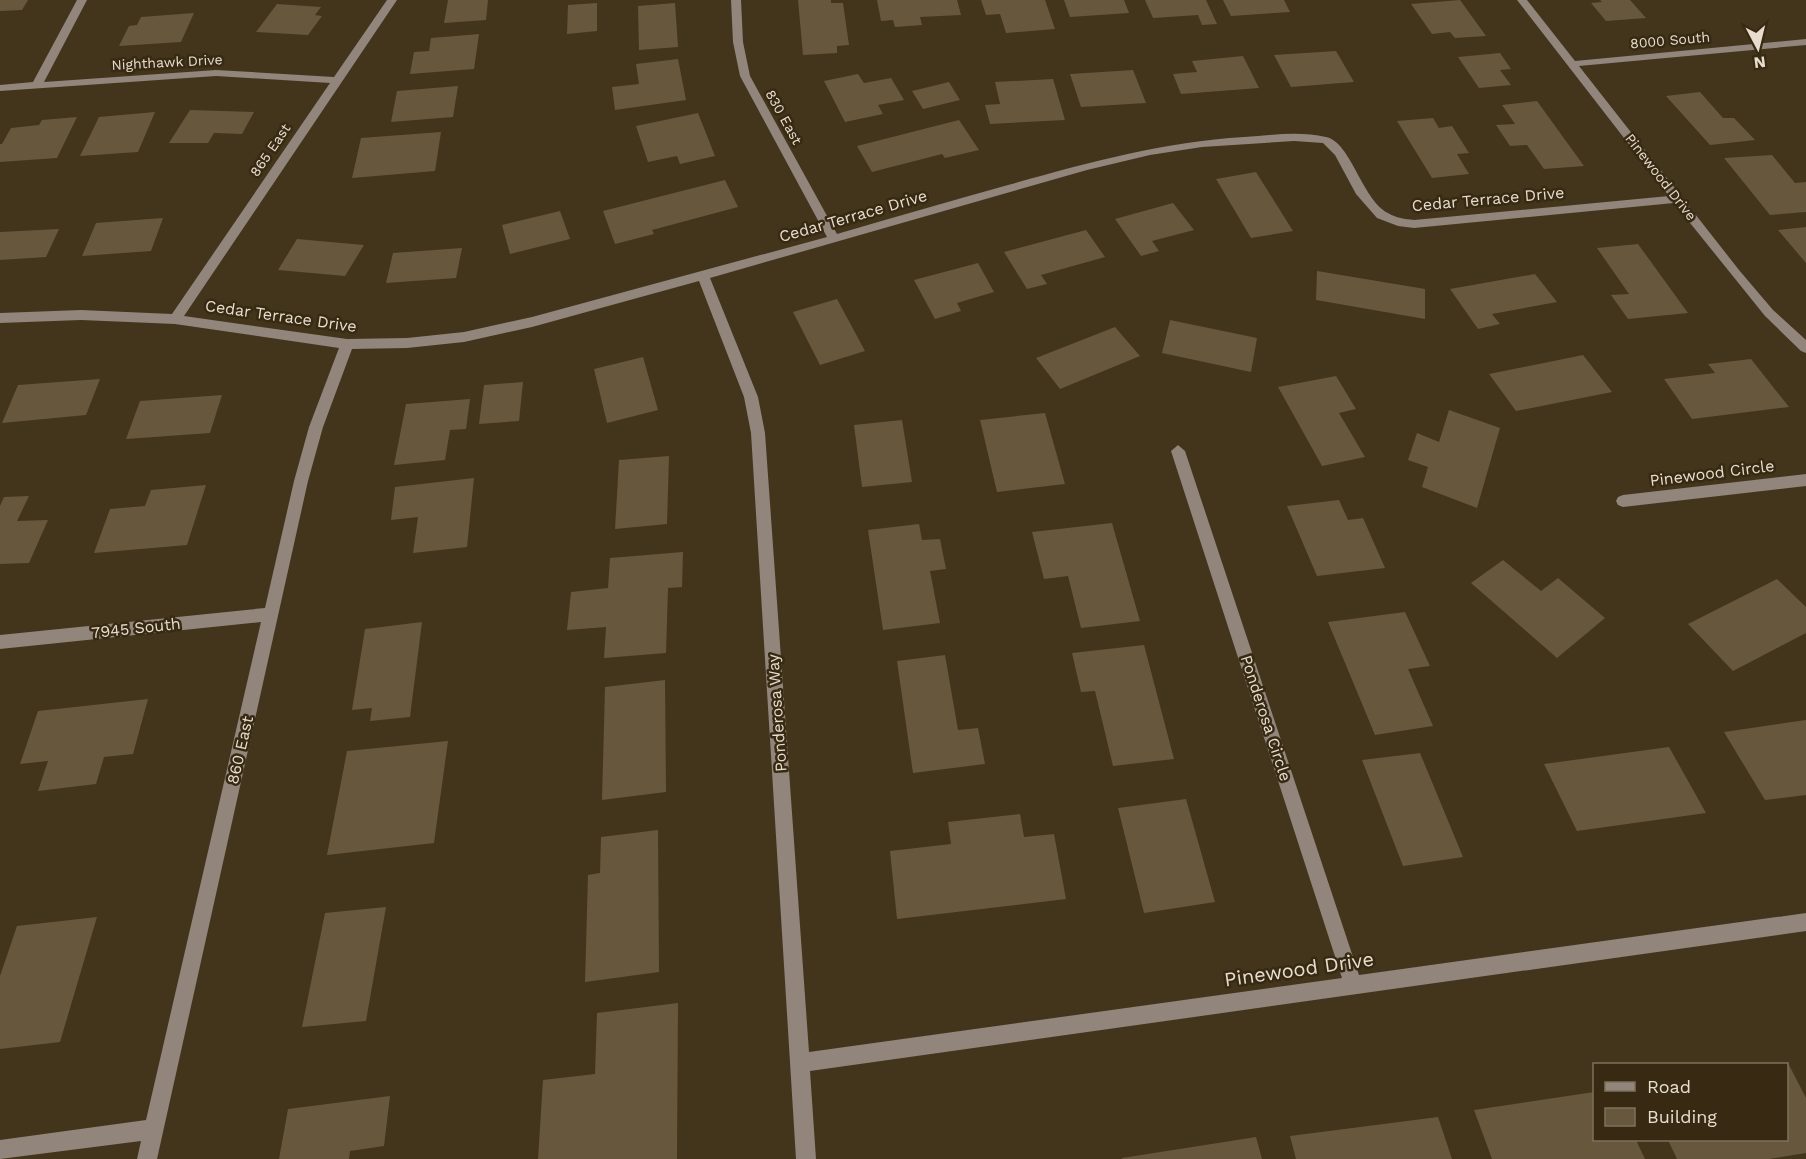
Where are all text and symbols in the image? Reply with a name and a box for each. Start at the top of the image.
north arrow [1728,18,1788,78]
street label: 8000 South [1629,29,1711,51]
street label: Nighthawk Drive [111,51,223,73]
text: N [1753,52,1767,73]
street label: 830 East [762,87,806,147]
street label: 865 East [247,120,294,179]
street label: Pinewood Drive [1622,131,1700,223]
street label: Cedar Terrace Drive [1411,183,1565,215]
street label: Cedar Terrace Drive [777,186,929,246]
street label: Cedar Terrace Drive [204,296,358,336]
street label: Pinewood Circle [1649,456,1775,490]
street label: 7945 South [90,614,182,642]
street label: Ponderosa Way [763,653,791,773]
street label: Ponderosa Circle [1237,653,1295,783]
street label: 860 East [223,714,257,786]
street label: Pinewood Drive [1223,947,1375,991]
legend [1593,1063,1788,1141]
text: Road [1647,1076,1691,1097]
text: Building [1647,1106,1717,1127]

